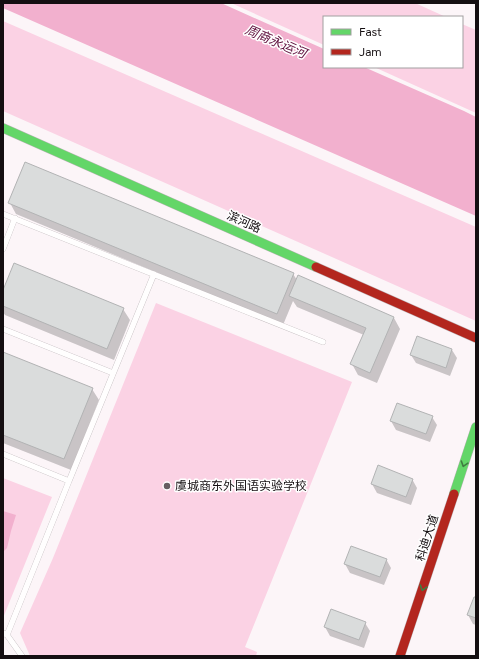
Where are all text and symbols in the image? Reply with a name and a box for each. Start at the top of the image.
legend [323,16,463,68]
water label: 周商永运河 [243,22,311,62]
text: Fast [359,25,382,39]
text: Jam [359,45,382,59]
street label: 滨河路 [225,208,263,236]
one-way arrow [460,461,469,468]
place label: 虞城商东外国语实验学校 [175,479,307,493]
marker: 虞城商东外国语实验学校 [162,481,172,491]
street label: 科迪大道 [413,513,441,563]
one-way arrow [419,584,428,591]

